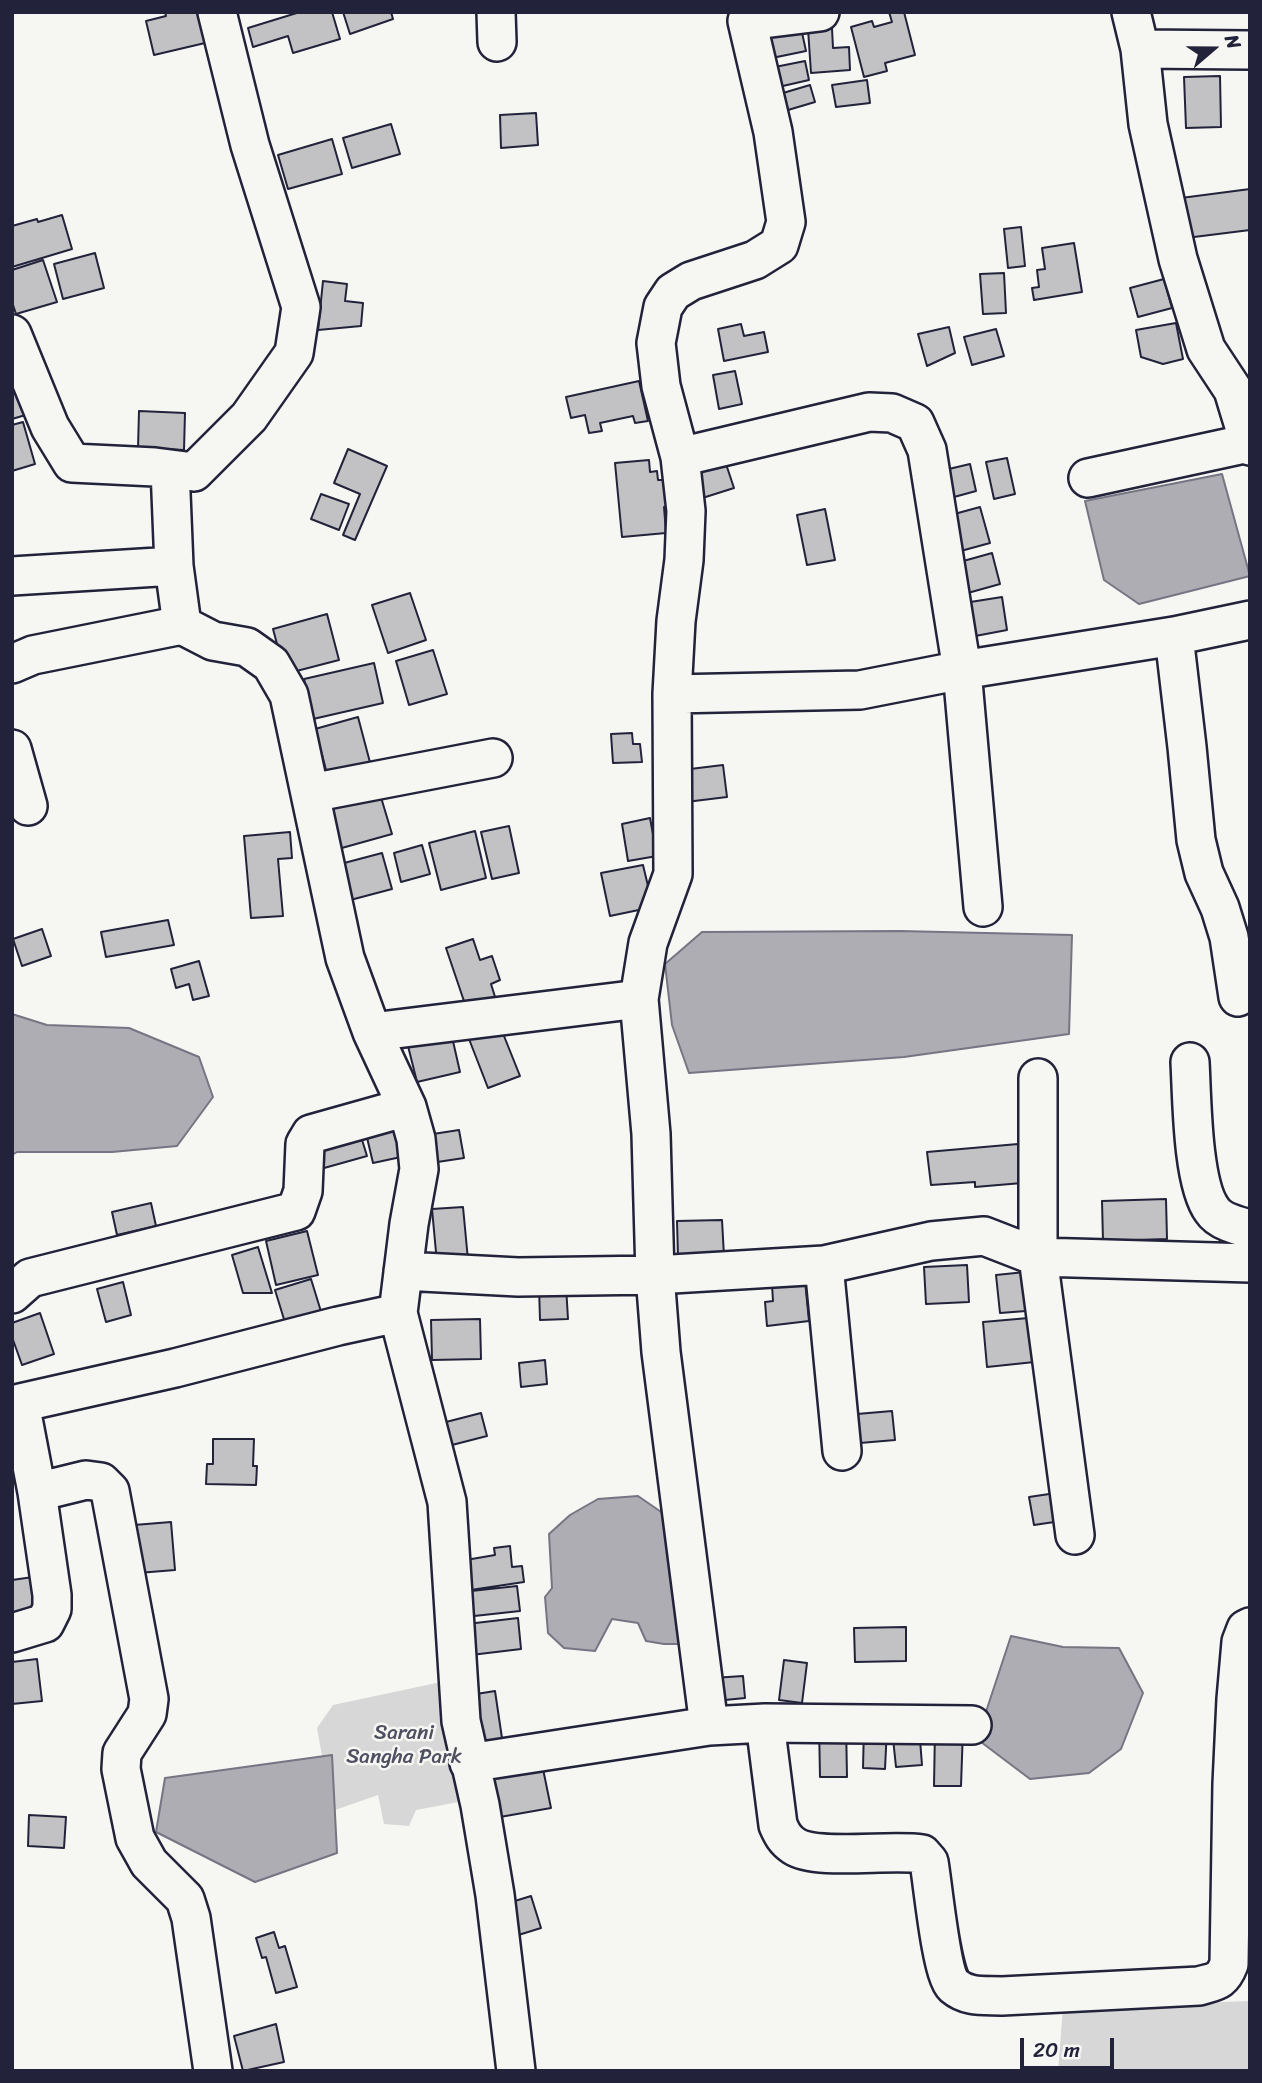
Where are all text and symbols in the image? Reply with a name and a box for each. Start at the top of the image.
north arrow [1178,14,1248,84]
text: N [1215,30,1251,53]
park label: Sarani Sangha Park [346,1721,462,1771]
scale bar [1024,2024,1118,2068]
text: 20 m [1033,2031,1080,2069]

